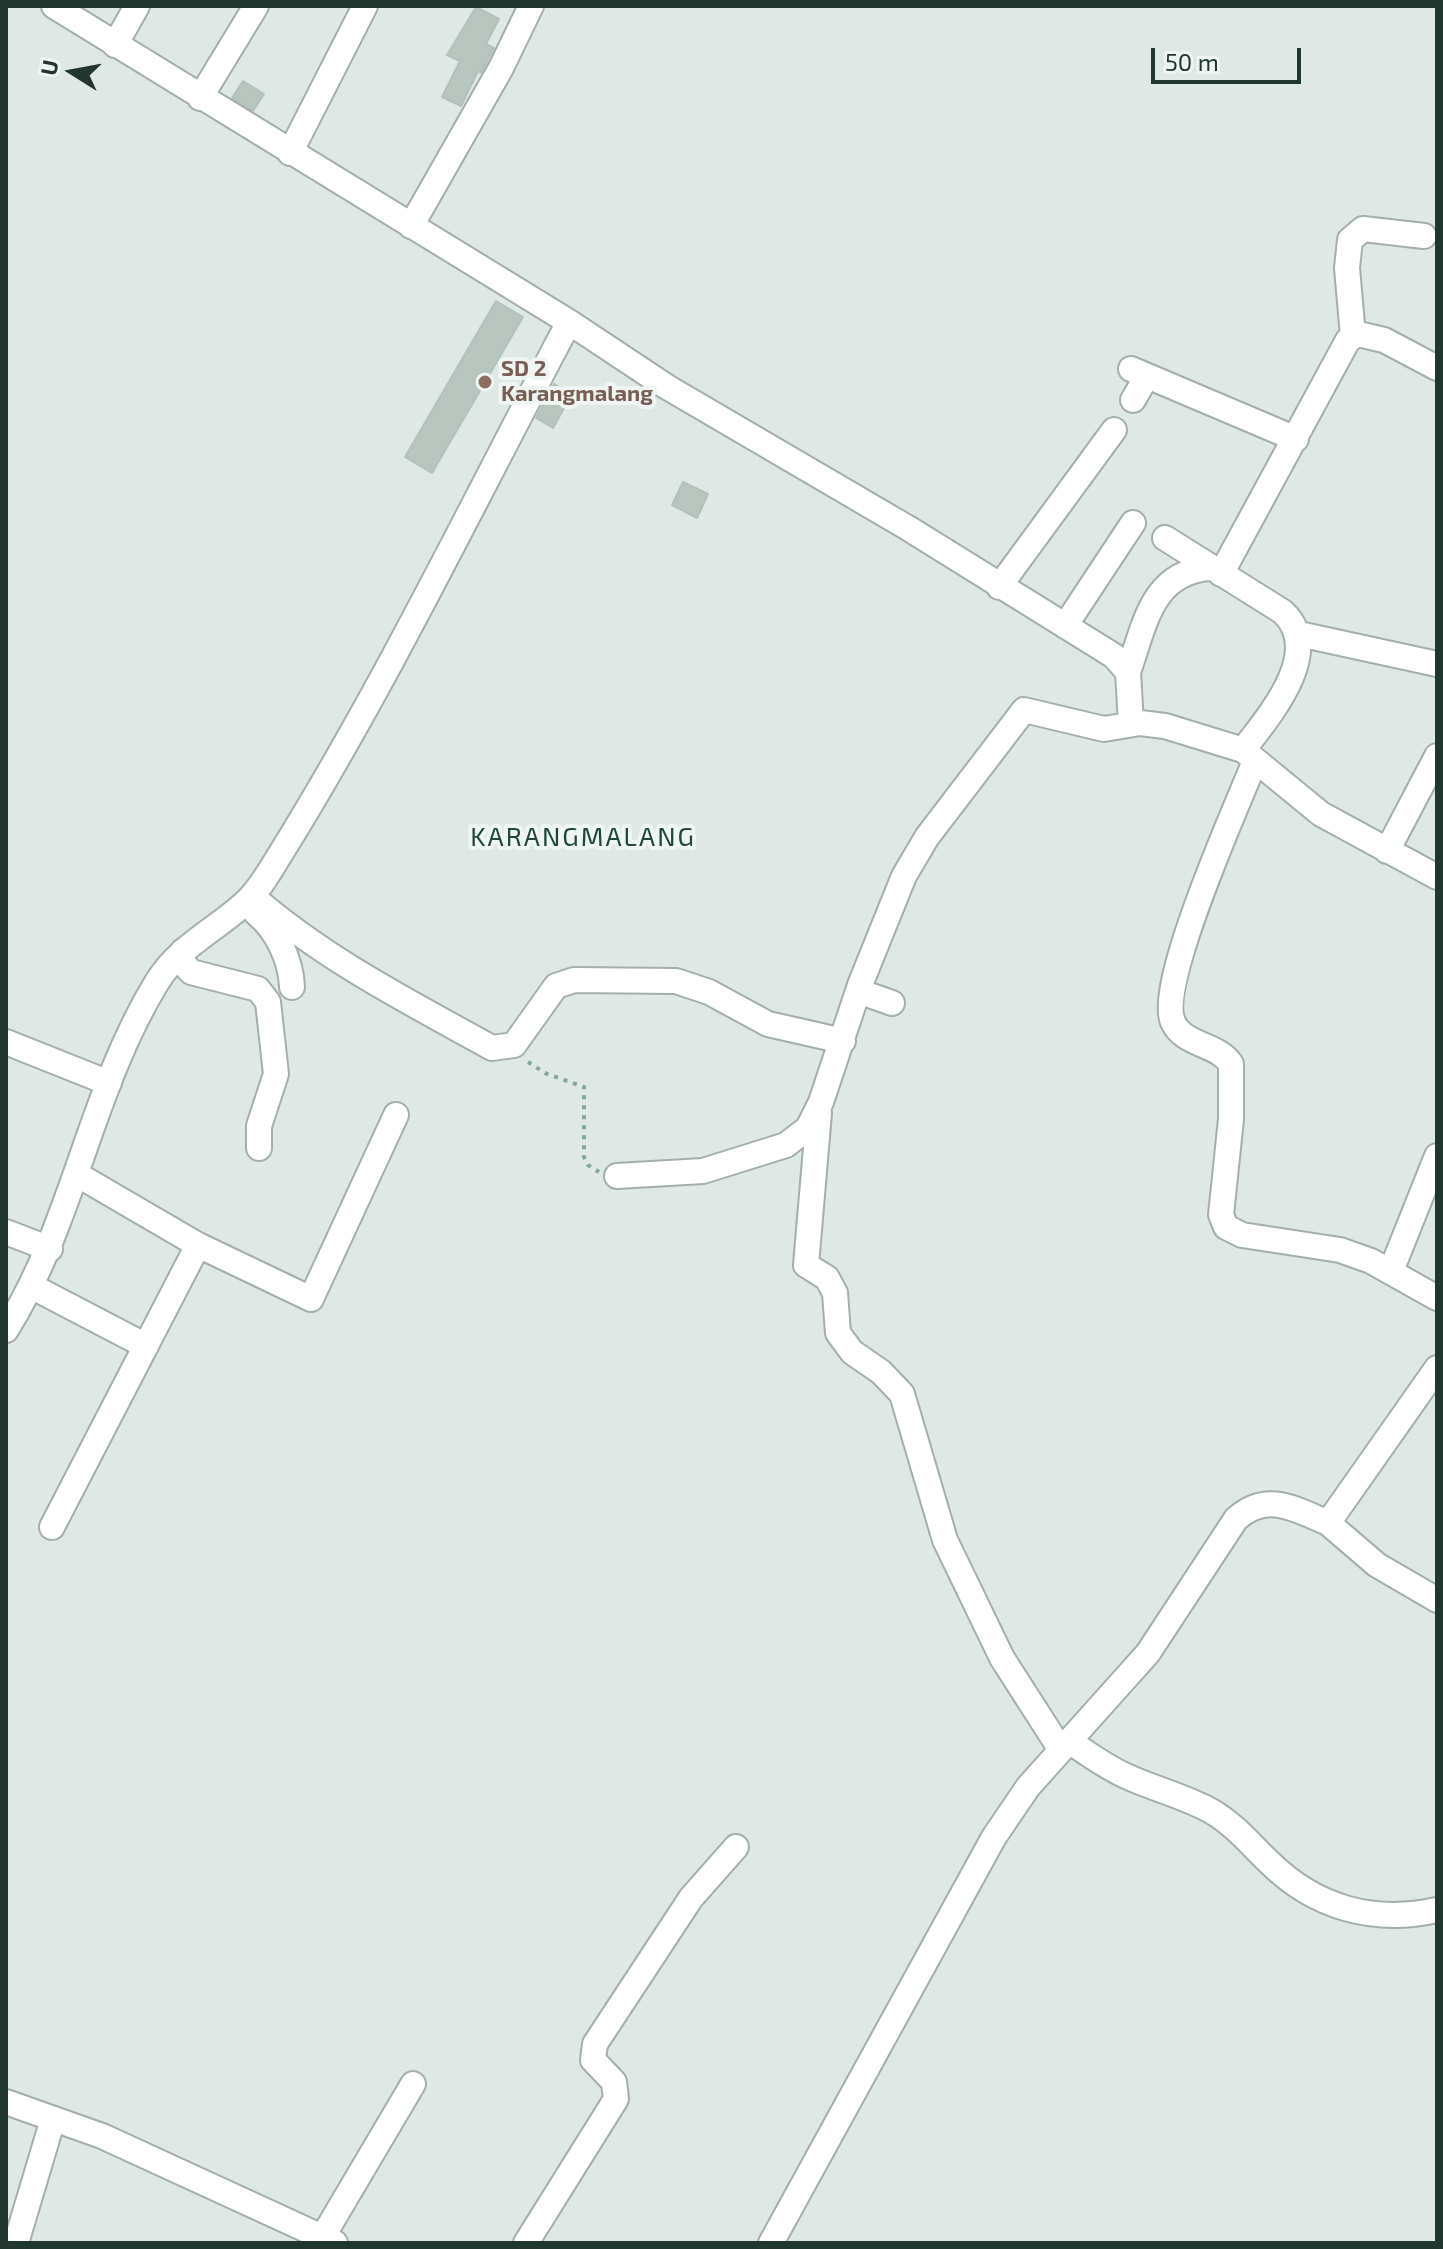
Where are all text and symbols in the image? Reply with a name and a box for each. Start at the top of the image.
north arrow [32,32,112,112]
scale bar [1155,32,1305,82]
text: 50 m [1165,47,1219,76]
text: U [34,58,63,77]
place label: SD 2 Karangmalang [501,356,653,408]
marker: SD 2 Karangmalang [476,373,494,391]
district label: KARANGMALANG [470,821,696,853]

